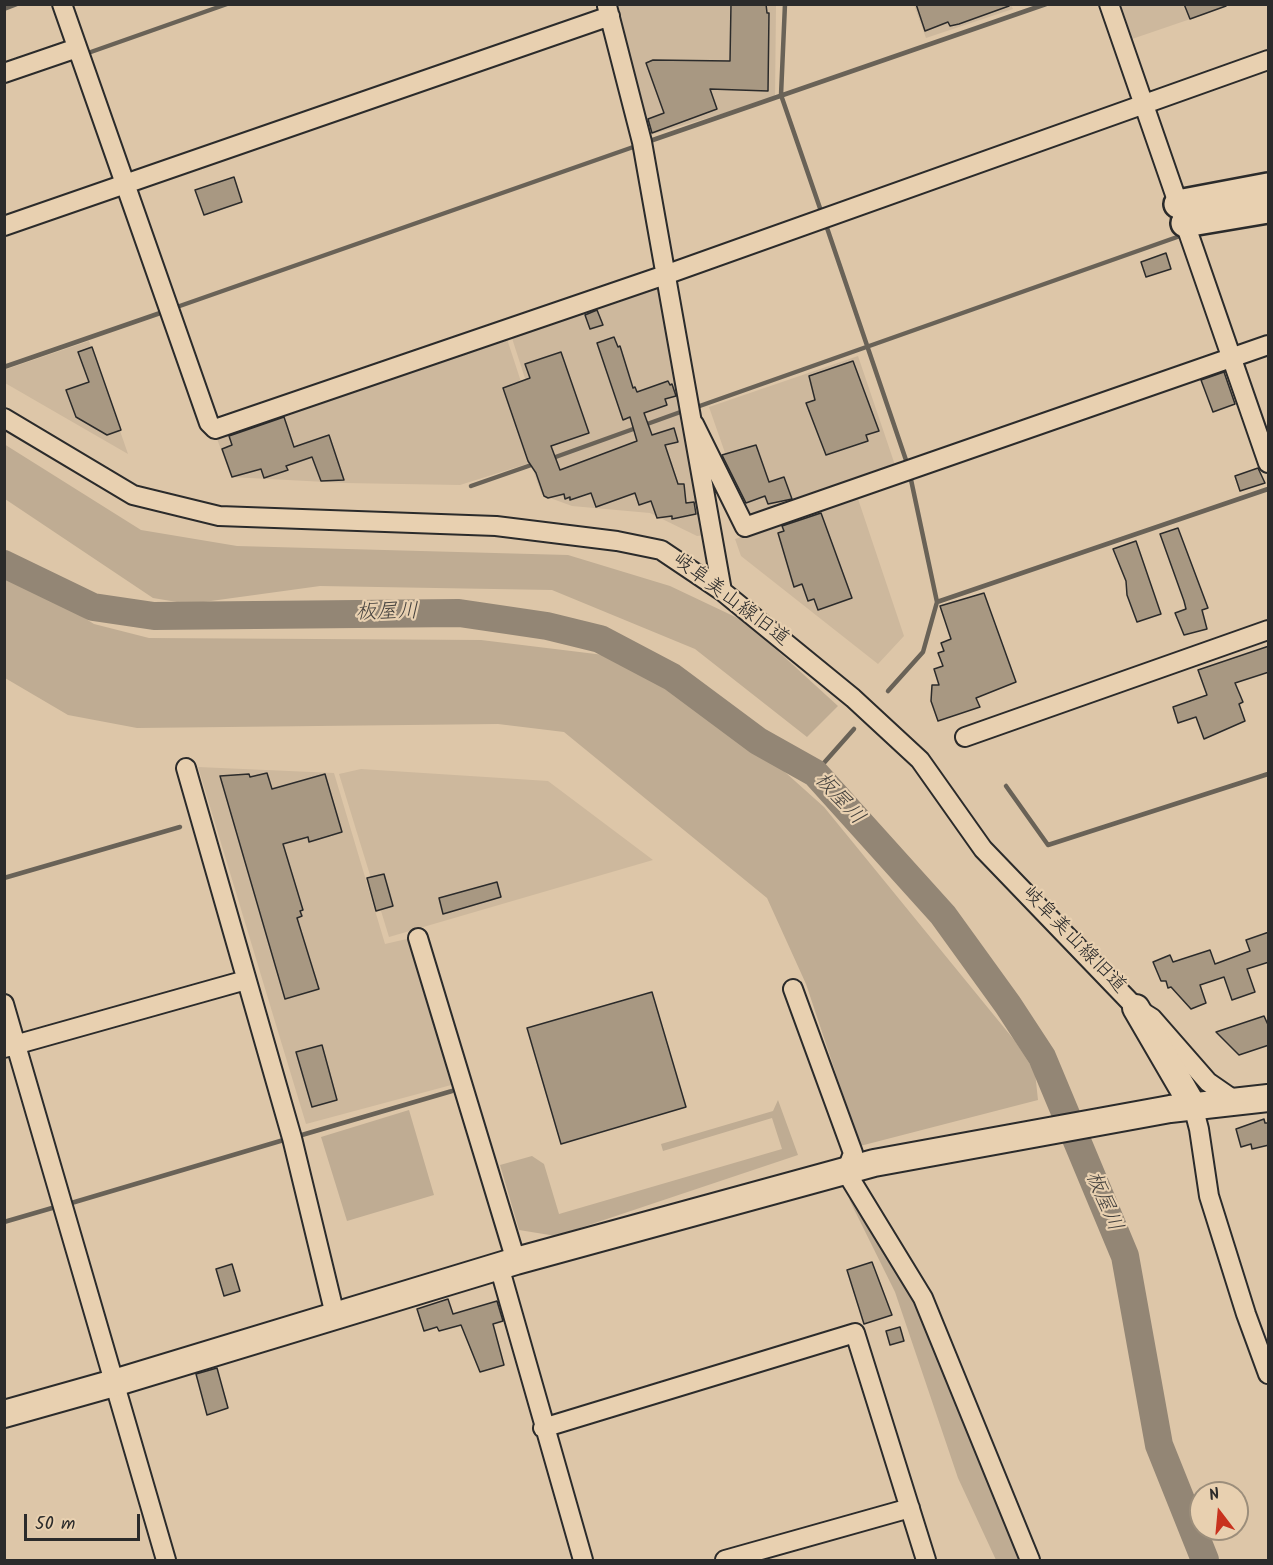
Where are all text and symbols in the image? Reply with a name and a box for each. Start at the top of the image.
street label: 岐阜美山線旧道 [667,549,793,653]
water label: 板屋川 [355,601,419,627]
water label: 板屋川 [807,768,869,832]
street label: 岐阜美山線旧道 [1016,882,1130,1000]
water label: 板屋川 [1078,1168,1126,1236]
north arrow [1189,1481,1249,1541]
text: N [1206,1482,1223,1509]
scale bar [27,1502,142,1540]
text: 50 m [35,1510,75,1539]

